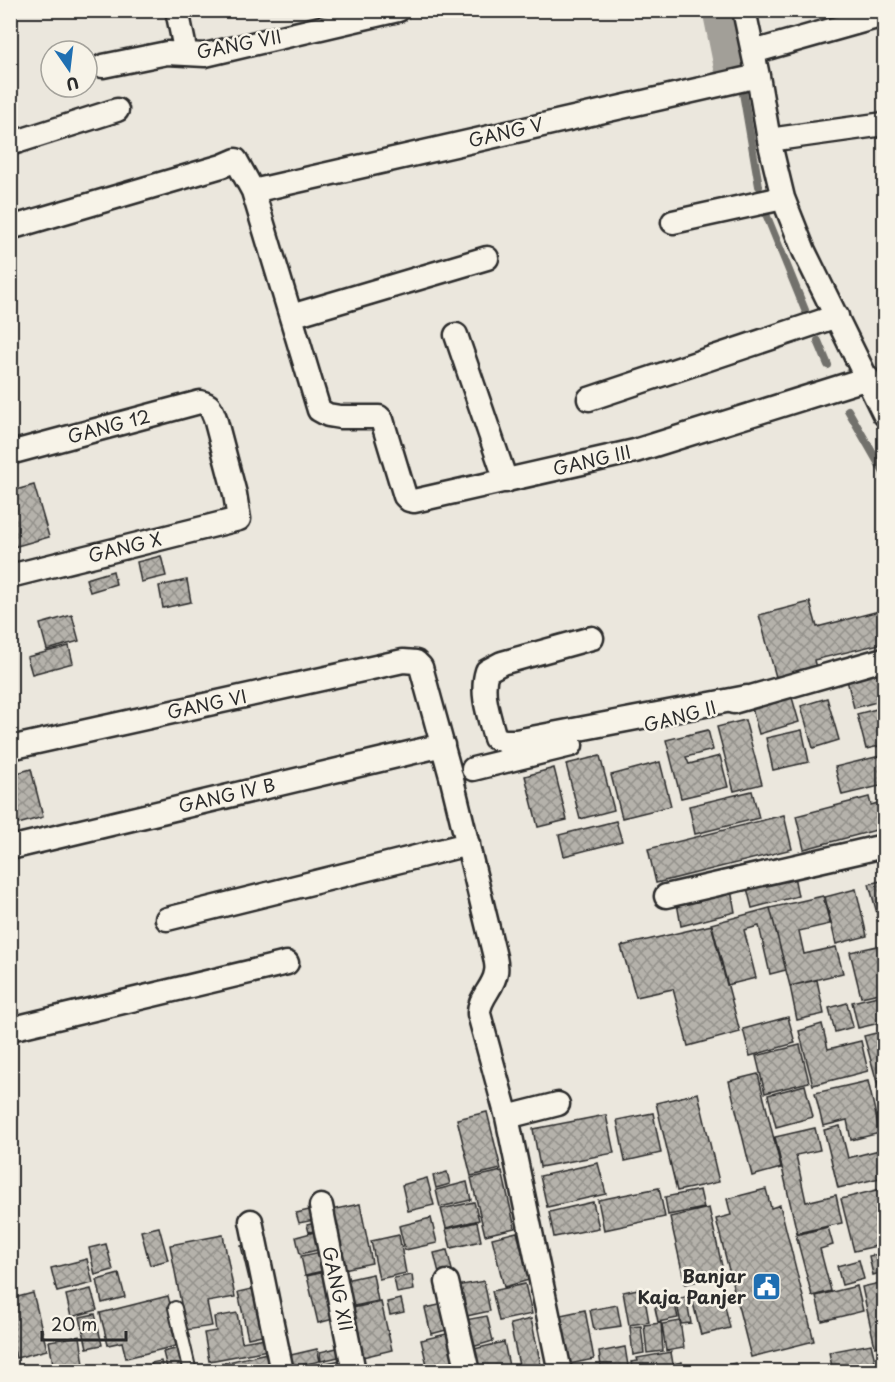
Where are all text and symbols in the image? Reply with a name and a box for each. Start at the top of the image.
street label: GANG VII [194,22,284,65]
north arrow [39,39,99,99]
text: U [64,71,82,98]
street label: GANG V [466,110,546,153]
street label: GANG 12 [64,402,153,449]
street label: GANG III [550,437,633,482]
street label: GANG X [85,524,164,569]
street label: GANG VI [164,682,249,725]
street label: GANG II [640,693,719,738]
street label: GANG IV B [176,770,278,819]
street label: GANG XII [316,1244,361,1334]
place label: Banjar Kaja Panjer [637,1262,747,1310]
public building icon: Banjar Kaja Panjer [751,1271,783,1303]
scale bar [42,1304,126,1342]
text: 20 m [51,1310,97,1337]

